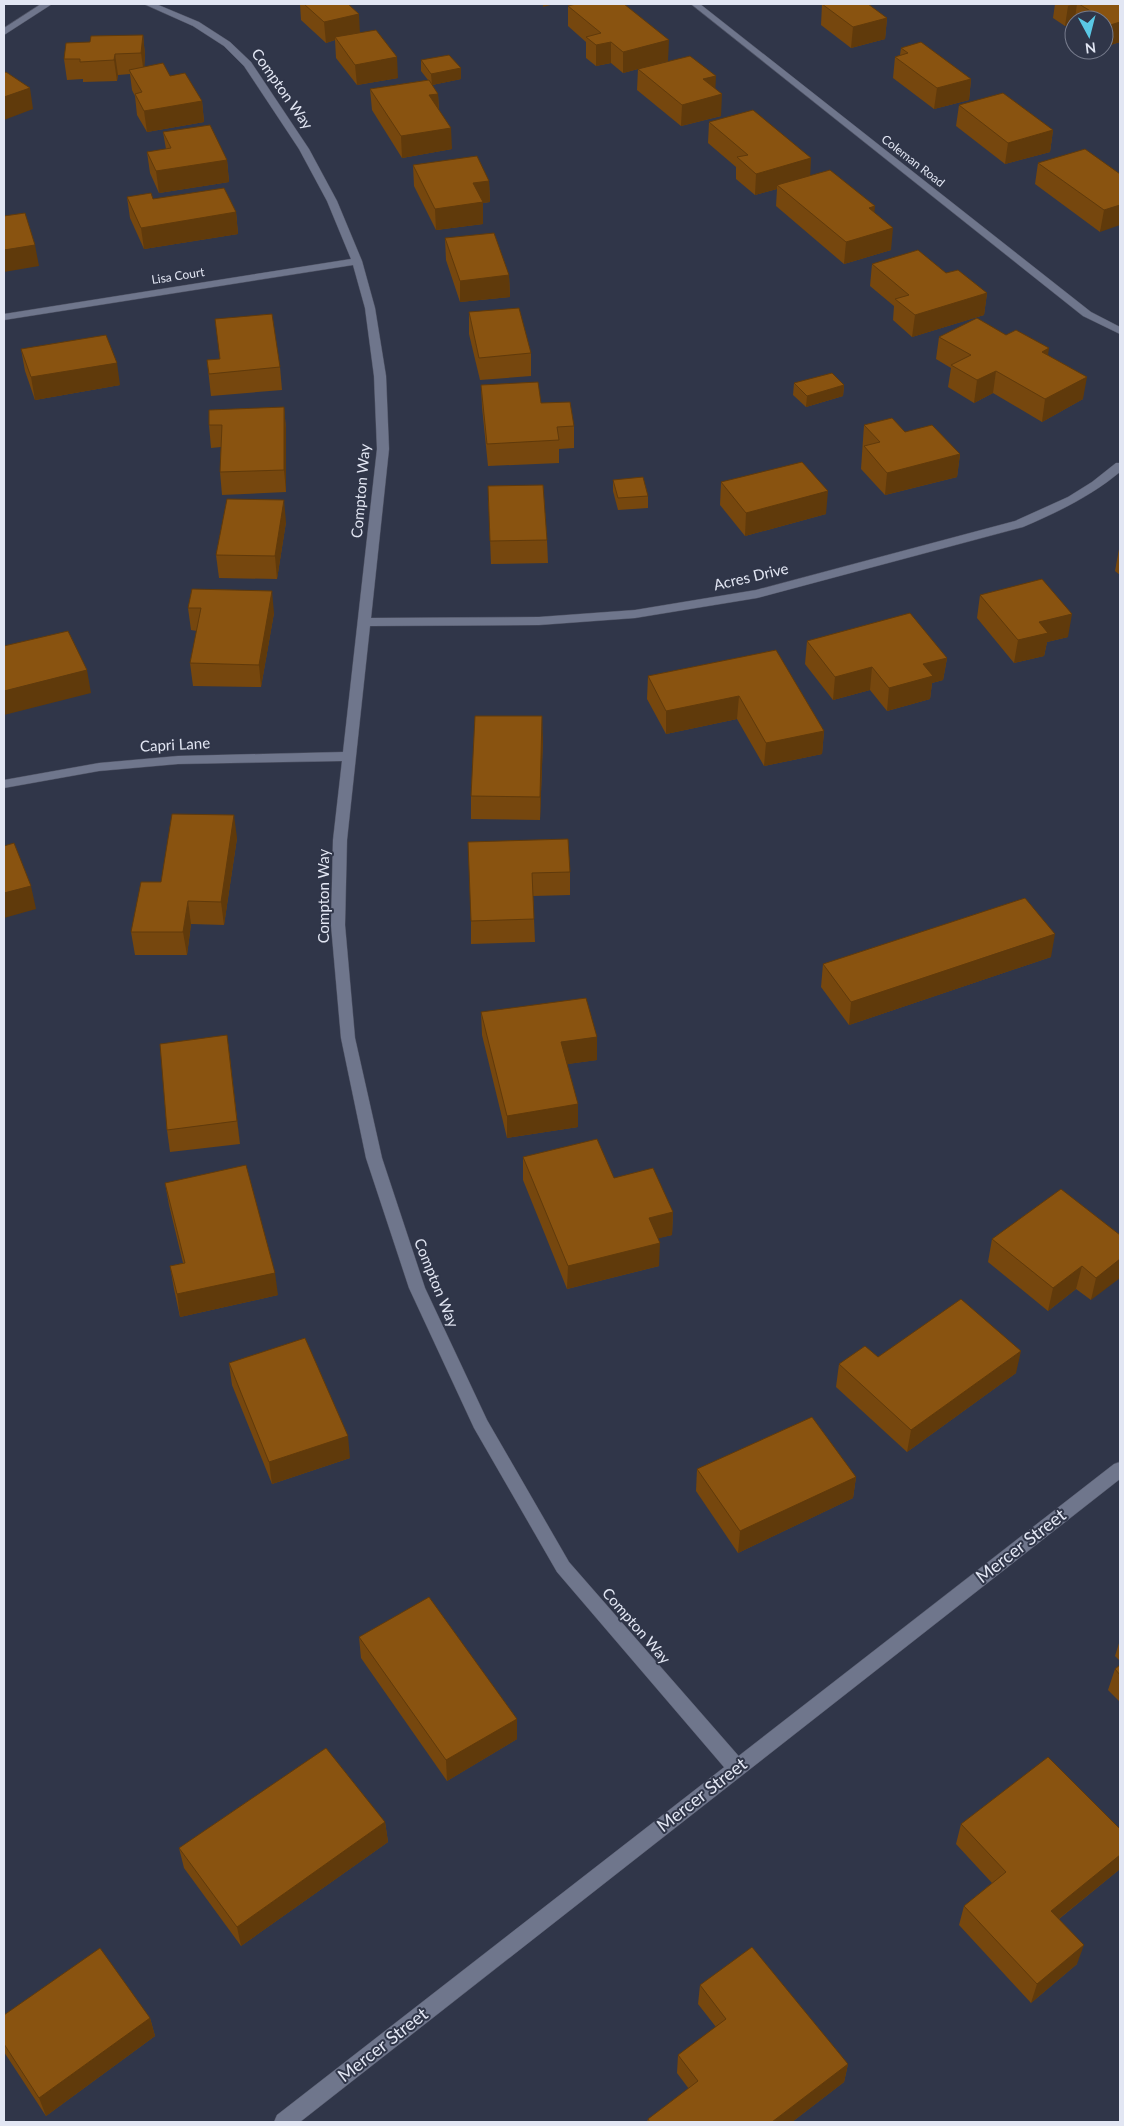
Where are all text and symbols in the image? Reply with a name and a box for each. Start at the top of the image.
north arrow [1064,10,1114,60]
text: N [1084,39,1097,57]
street label: Compton Way [248,45,317,133]
street label: Coleman Road [879,131,948,190]
street label: Lisa Court [150,264,206,287]
street label: Compton Way [347,443,373,539]
street label: Acres Drive [712,559,790,593]
street label: Capri Lane [139,733,211,755]
street label: Compton Way [314,848,332,943]
street label: Compton Way [411,1235,463,1330]
street label: Mercer Street [971,1503,1070,1587]
street label: Compton Way [599,1584,675,1667]
street label: Mercer Street [652,1752,751,1836]
street label: Mercer Street [333,2002,432,2086]

